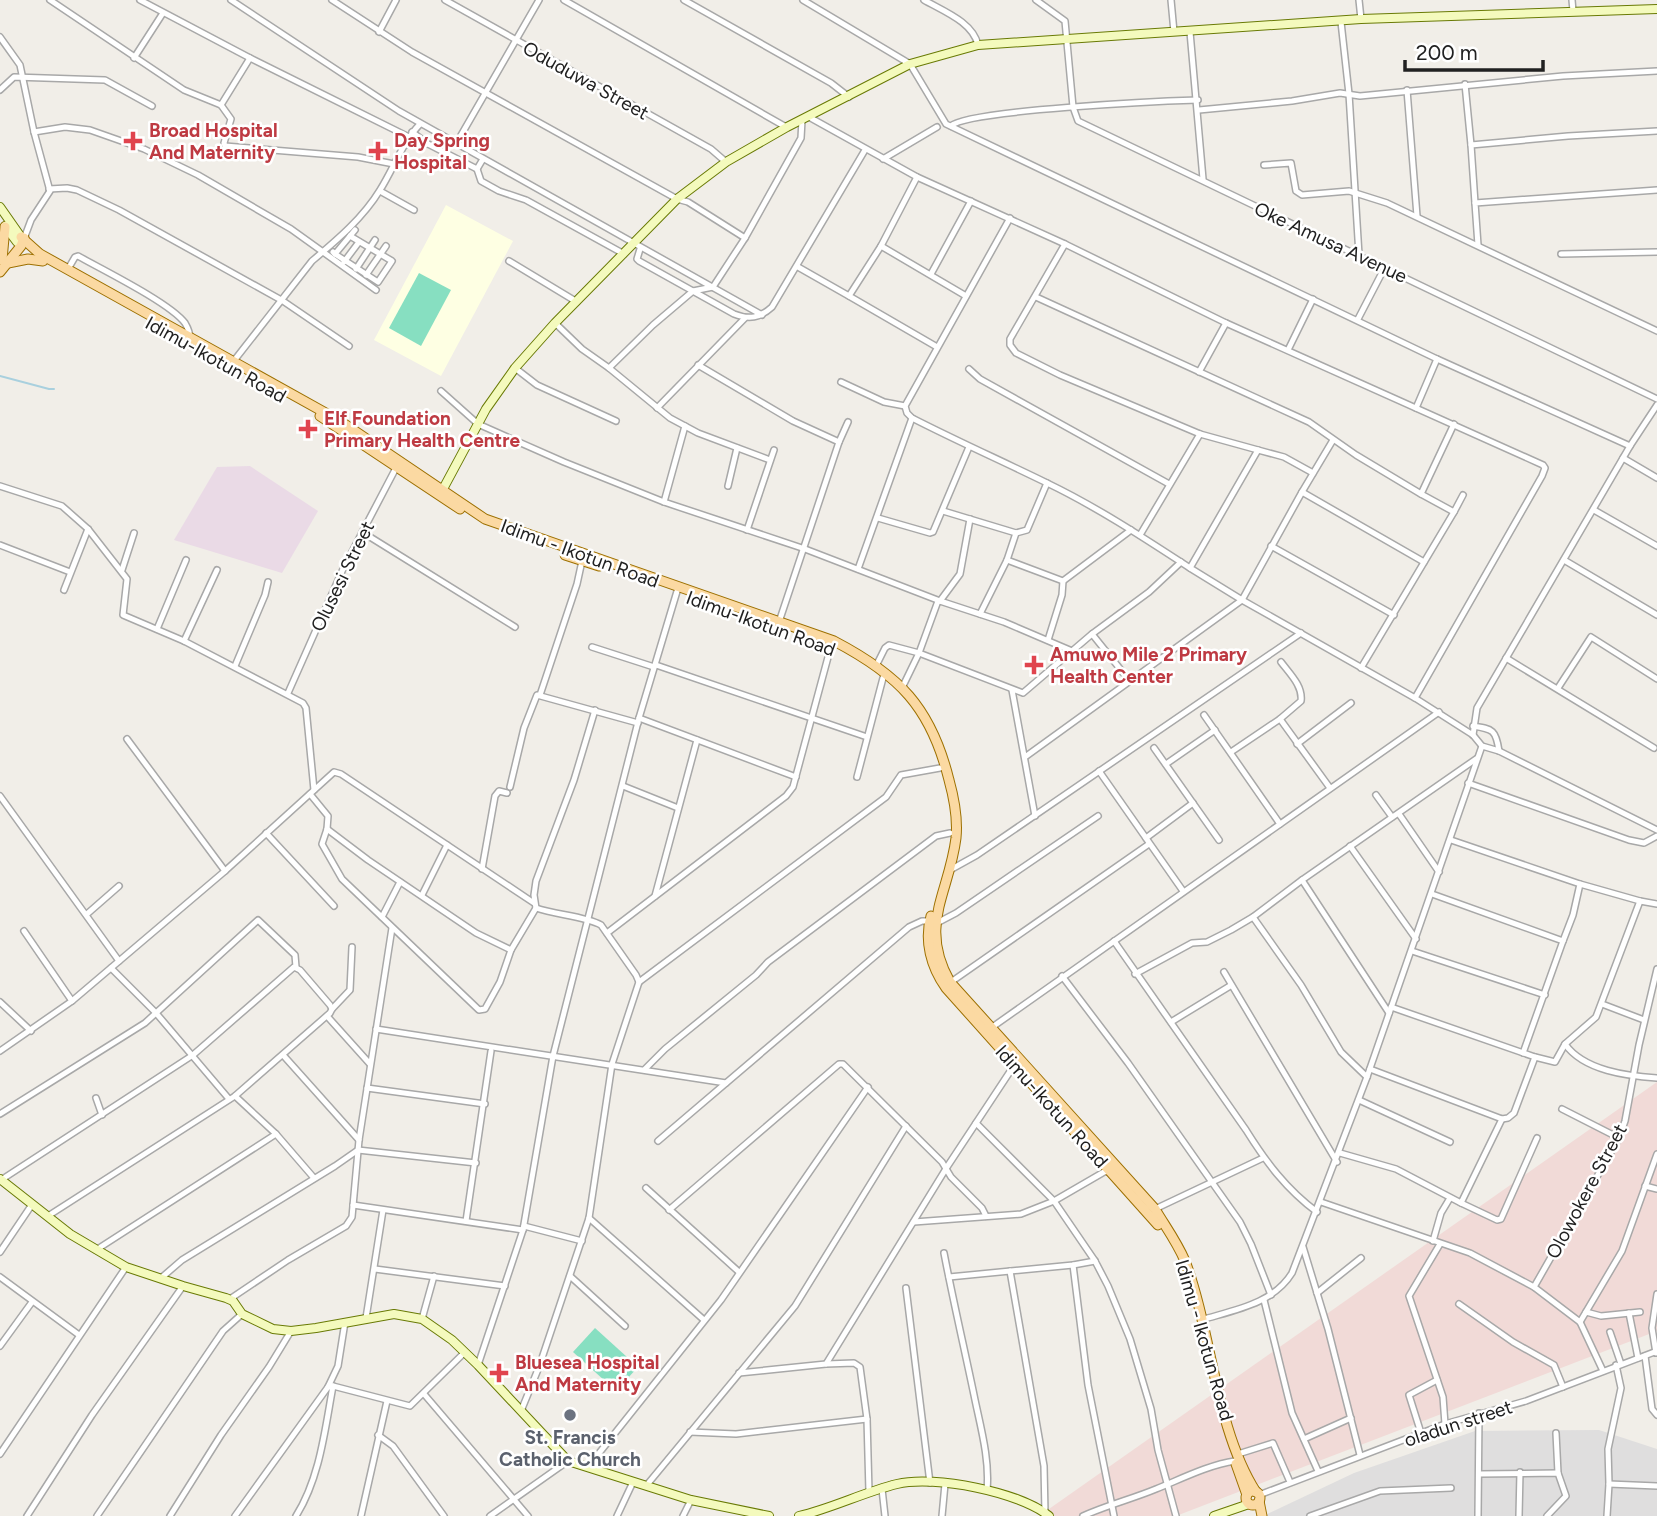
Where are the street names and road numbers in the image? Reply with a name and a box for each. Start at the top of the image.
street label: Oduduwa Street [519,36,653,125]
street label: Oke Amusa Avenue [1251,197,1411,288]
street label: Idimu-Ikotun Road [141,311,290,408]
street label: Idimu - Ikotun Road [498,514,662,593]
street label: Olusesi Street [306,517,379,635]
street label: Idimu-Ikotun Road [683,586,839,661]
street label: Idimu-Ikotun Road [990,1040,1113,1173]
street label: Olowokere Street [1541,1120,1632,1263]
street label: Idimu - Ikotun Road [1170,1257,1239,1423]
street label: oladun street [1401,1395,1515,1452]

